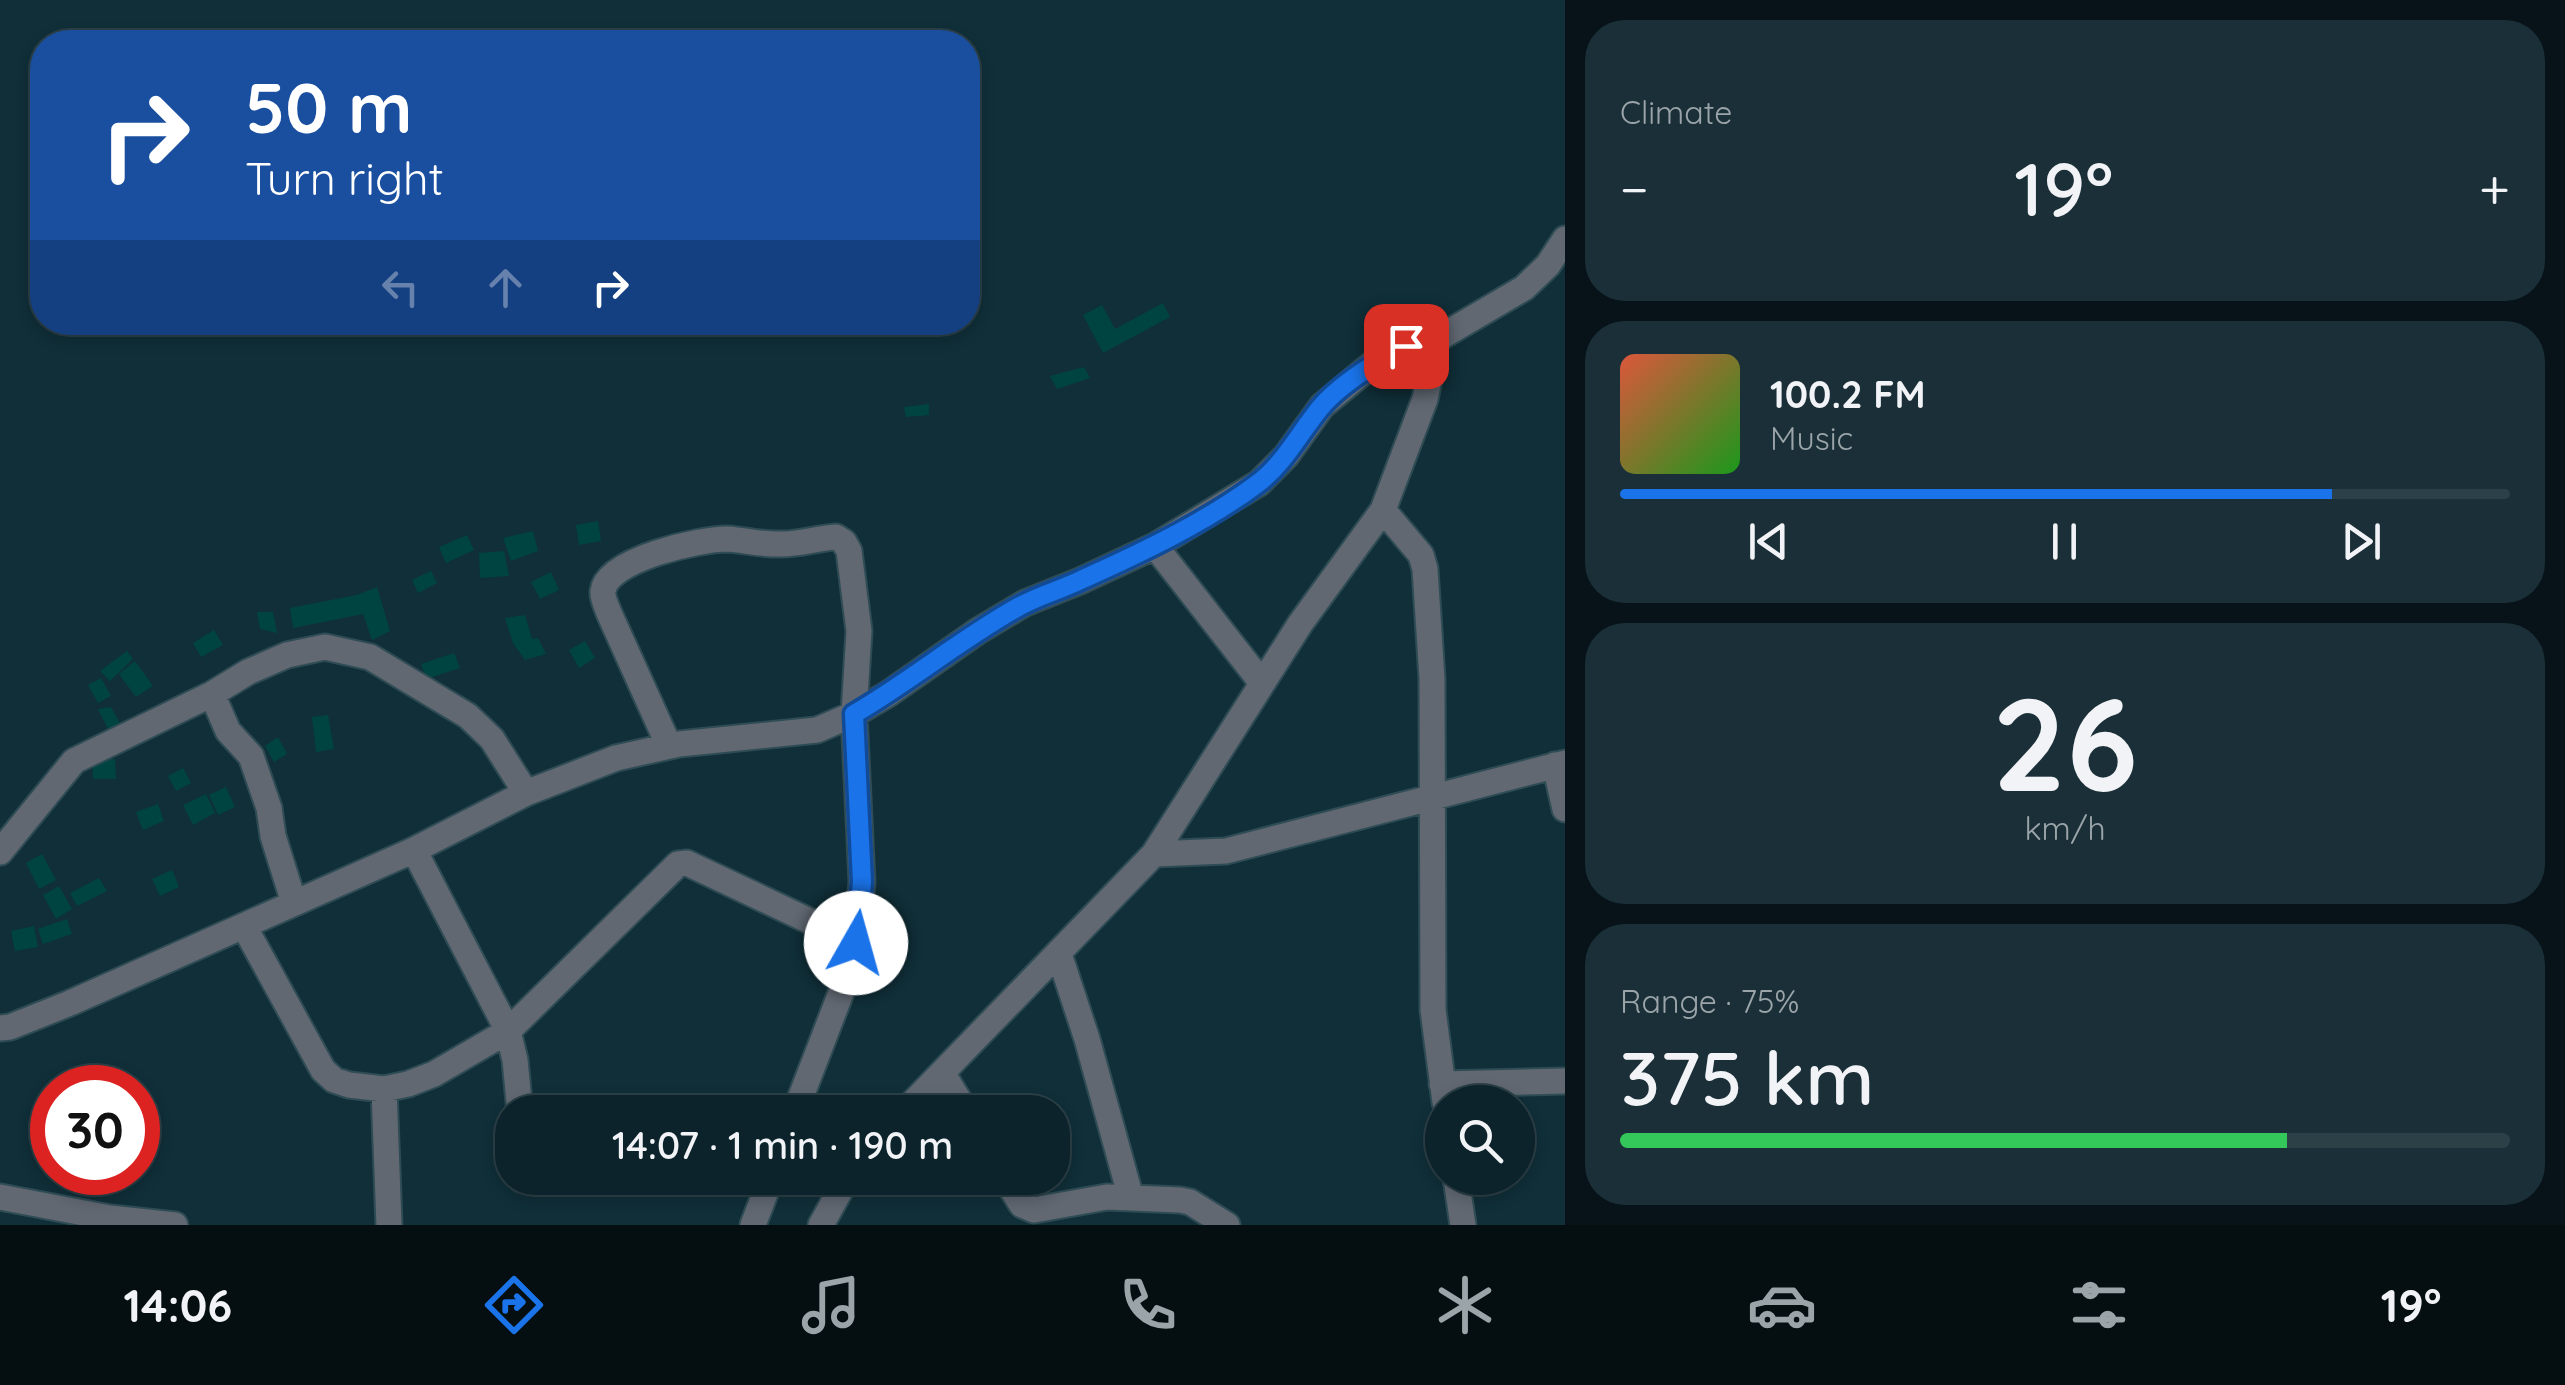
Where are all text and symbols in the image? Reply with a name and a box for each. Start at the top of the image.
text: 50 m [245,63,412,151]
icon: right [80,70,210,200]
text: Climate [1620,92,1732,132]
text: 19° [2014,141,2113,235]
text: Turn right [245,150,444,206]
text: − [1620,154,1649,223]
text: + [2479,154,2510,223]
icon: left [373,260,428,315]
icon: ahead [478,260,533,315]
icon: right [583,260,638,315]
pin [1364,304,1449,389]
icon: arrive [1379,319,1434,374]
text: 100.2 FM [1770,370,1926,418]
text: Music [1770,418,1853,458]
icon: previous [1741,514,1796,569]
icon: pause [2037,514,2092,569]
icon: next [2334,514,2389,569]
text: 26 [1992,661,2138,824]
text: km/h [2024,808,2106,848]
position arrow [804,891,908,995]
text: Range · 75% [1620,981,1799,1021]
text: 375 km [1620,1030,1874,1124]
speed limit sign: 30 [30,1065,160,1195]
map controls [1425,1085,1535,1195]
button: search [1425,1085,1535,1195]
text: 14:07 · 1 min · 190 m [612,1121,953,1169]
icon: directions [479,1270,549,1340]
icon: music [796,1270,866,1340]
icon: phone [1113,1270,1183,1340]
icon: climate [1430,1270,1500,1340]
icon: car [1747,1270,1817,1340]
icon: filters [2064,1270,2134,1340]
text: 14:06 [123,1277,232,1333]
text: 19° [2381,1277,2441,1333]

